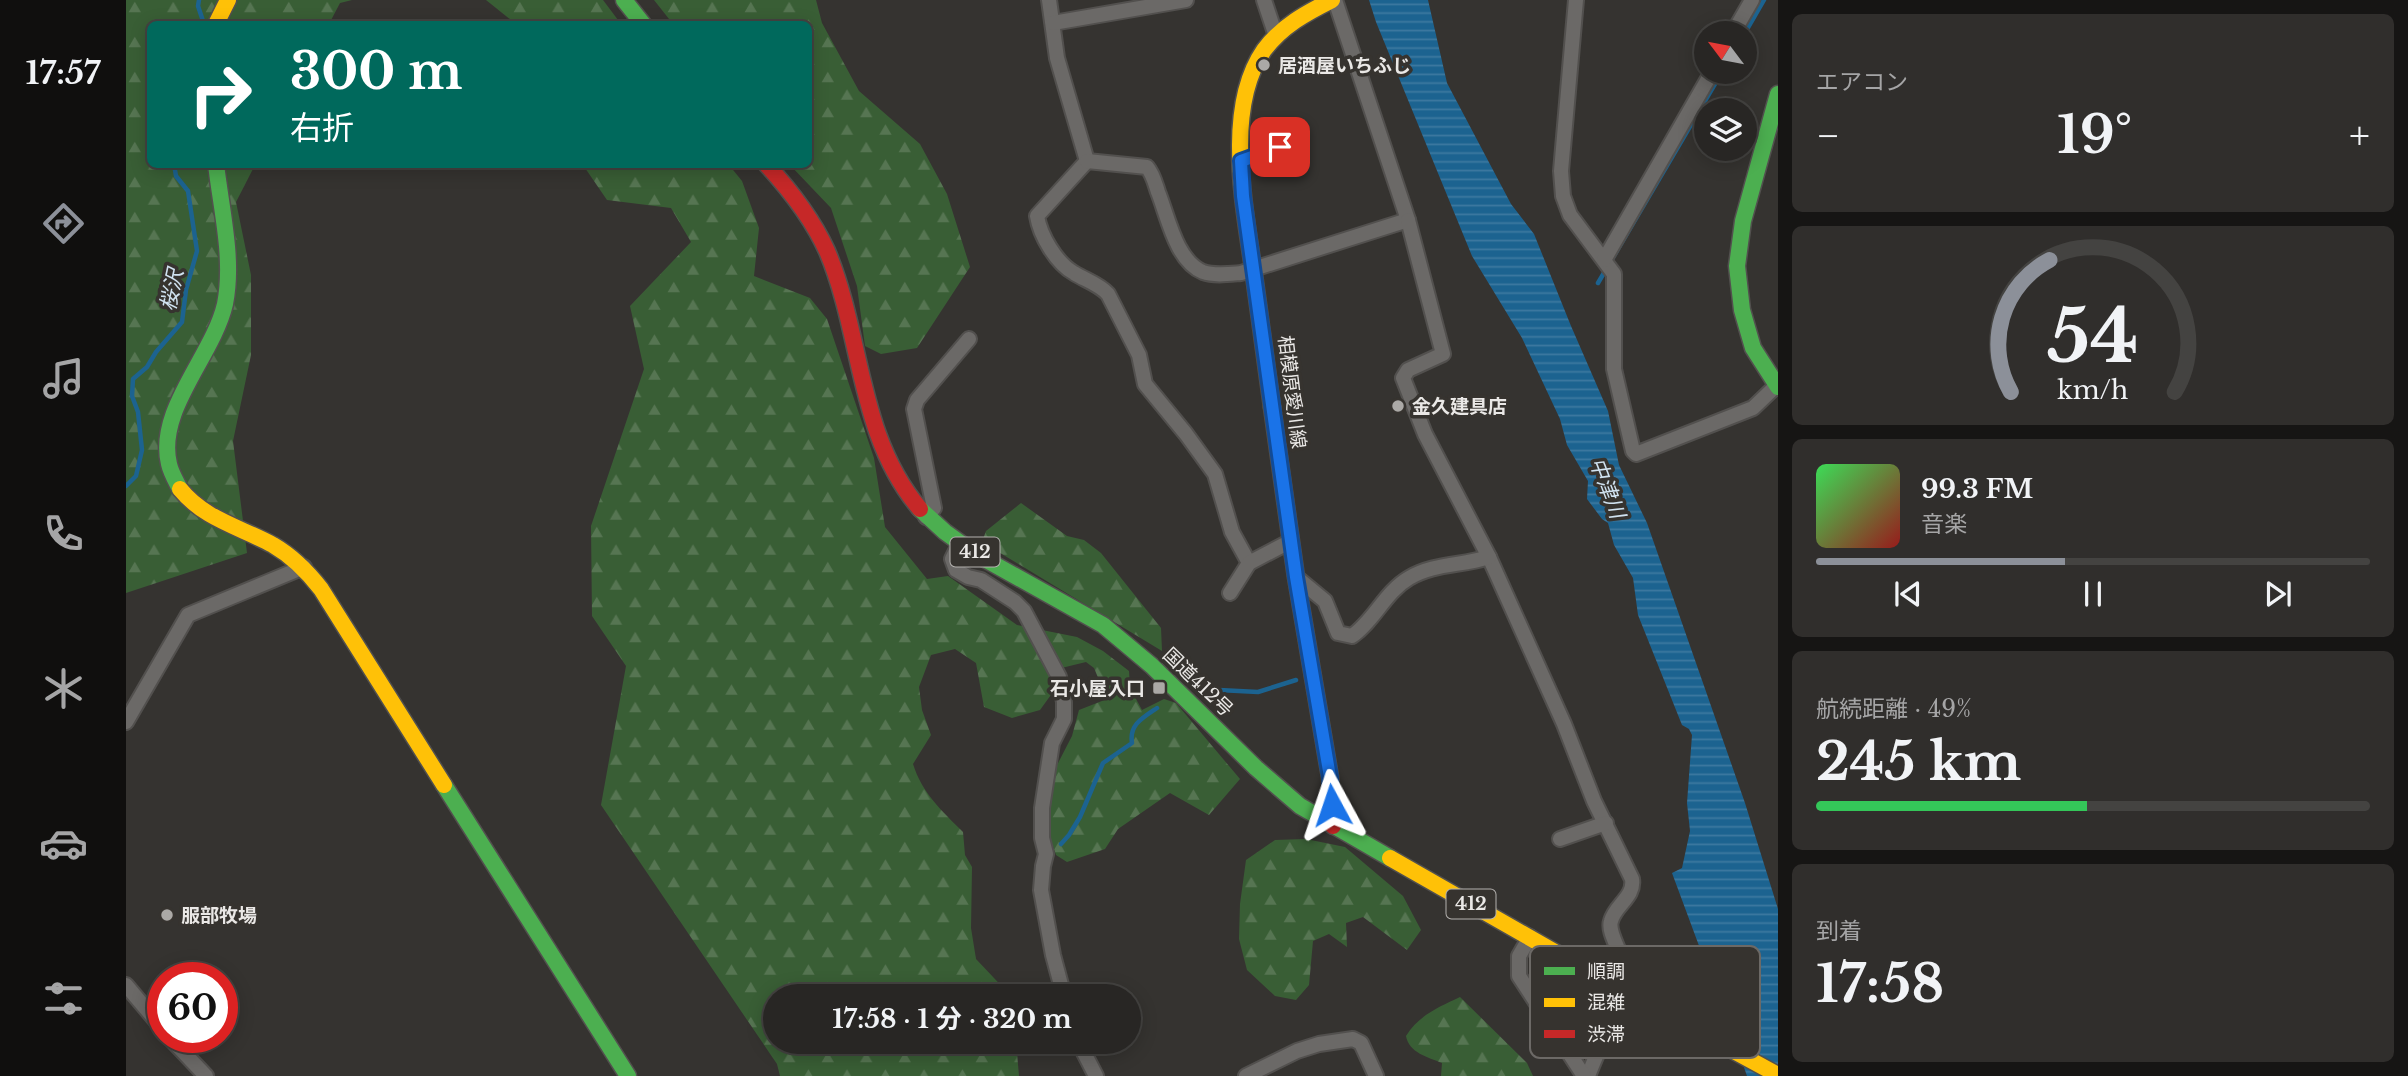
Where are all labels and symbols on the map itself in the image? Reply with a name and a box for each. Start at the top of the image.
north arrow [1694,21,1757,84]
place label: 居酒屋いちふじ [1278,54,1411,77]
marker: 居酒屋いちふじ [1256,57,1272,73]
pin [1250,117,1310,177]
water label: 桜沢 [155,264,190,313]
street label: 相模原愛川線 [1274,334,1310,450]
place label: 金久建具店 [1412,395,1507,418]
marker: 金久建具店 [1390,398,1406,414]
water label: 中津川 [1584,454,1631,524]
road number: 412 [950,538,1000,566]
street label: 国道412号 [1158,643,1238,721]
place label: 石小屋入口 [1050,677,1145,700]
marker: 石小屋入口 [1151,680,1167,696]
position arrow [1295,768,1369,842]
road number: 412 [1446,890,1496,918]
place label: 服部牧場 [181,904,257,927]
marker: 服部牧場 [159,907,175,923]
legend [1530,946,1760,1058]
text: 順調 [1587,960,1625,983]
speed limit sign: 60 [147,962,238,1053]
text: 混雑 [1587,991,1625,1014]
text: 渋滞 [1587,1023,1625,1046]

